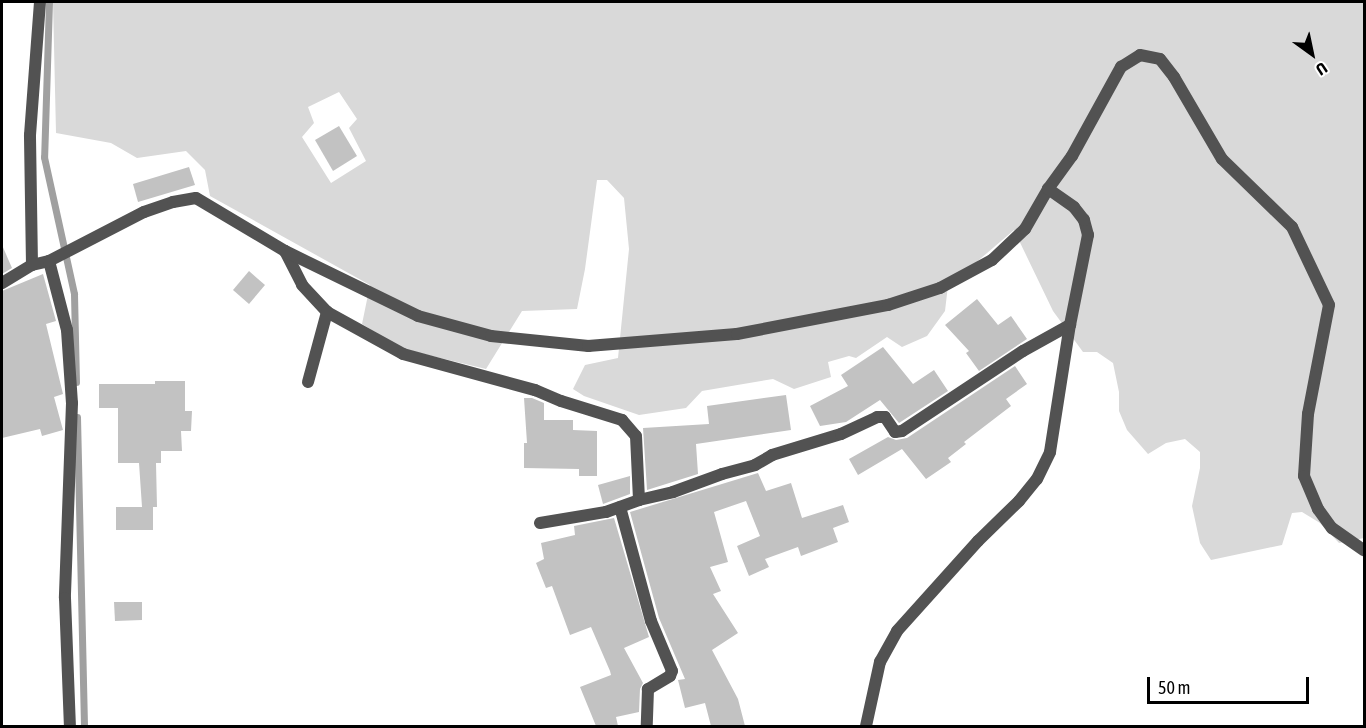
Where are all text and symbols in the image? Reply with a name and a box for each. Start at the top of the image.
north arrow [1282,24,1342,84]
text: U [1313,59,1331,79]
scale bar [1150,665,1312,703]
text: 50 m [1158,677,1190,698]

